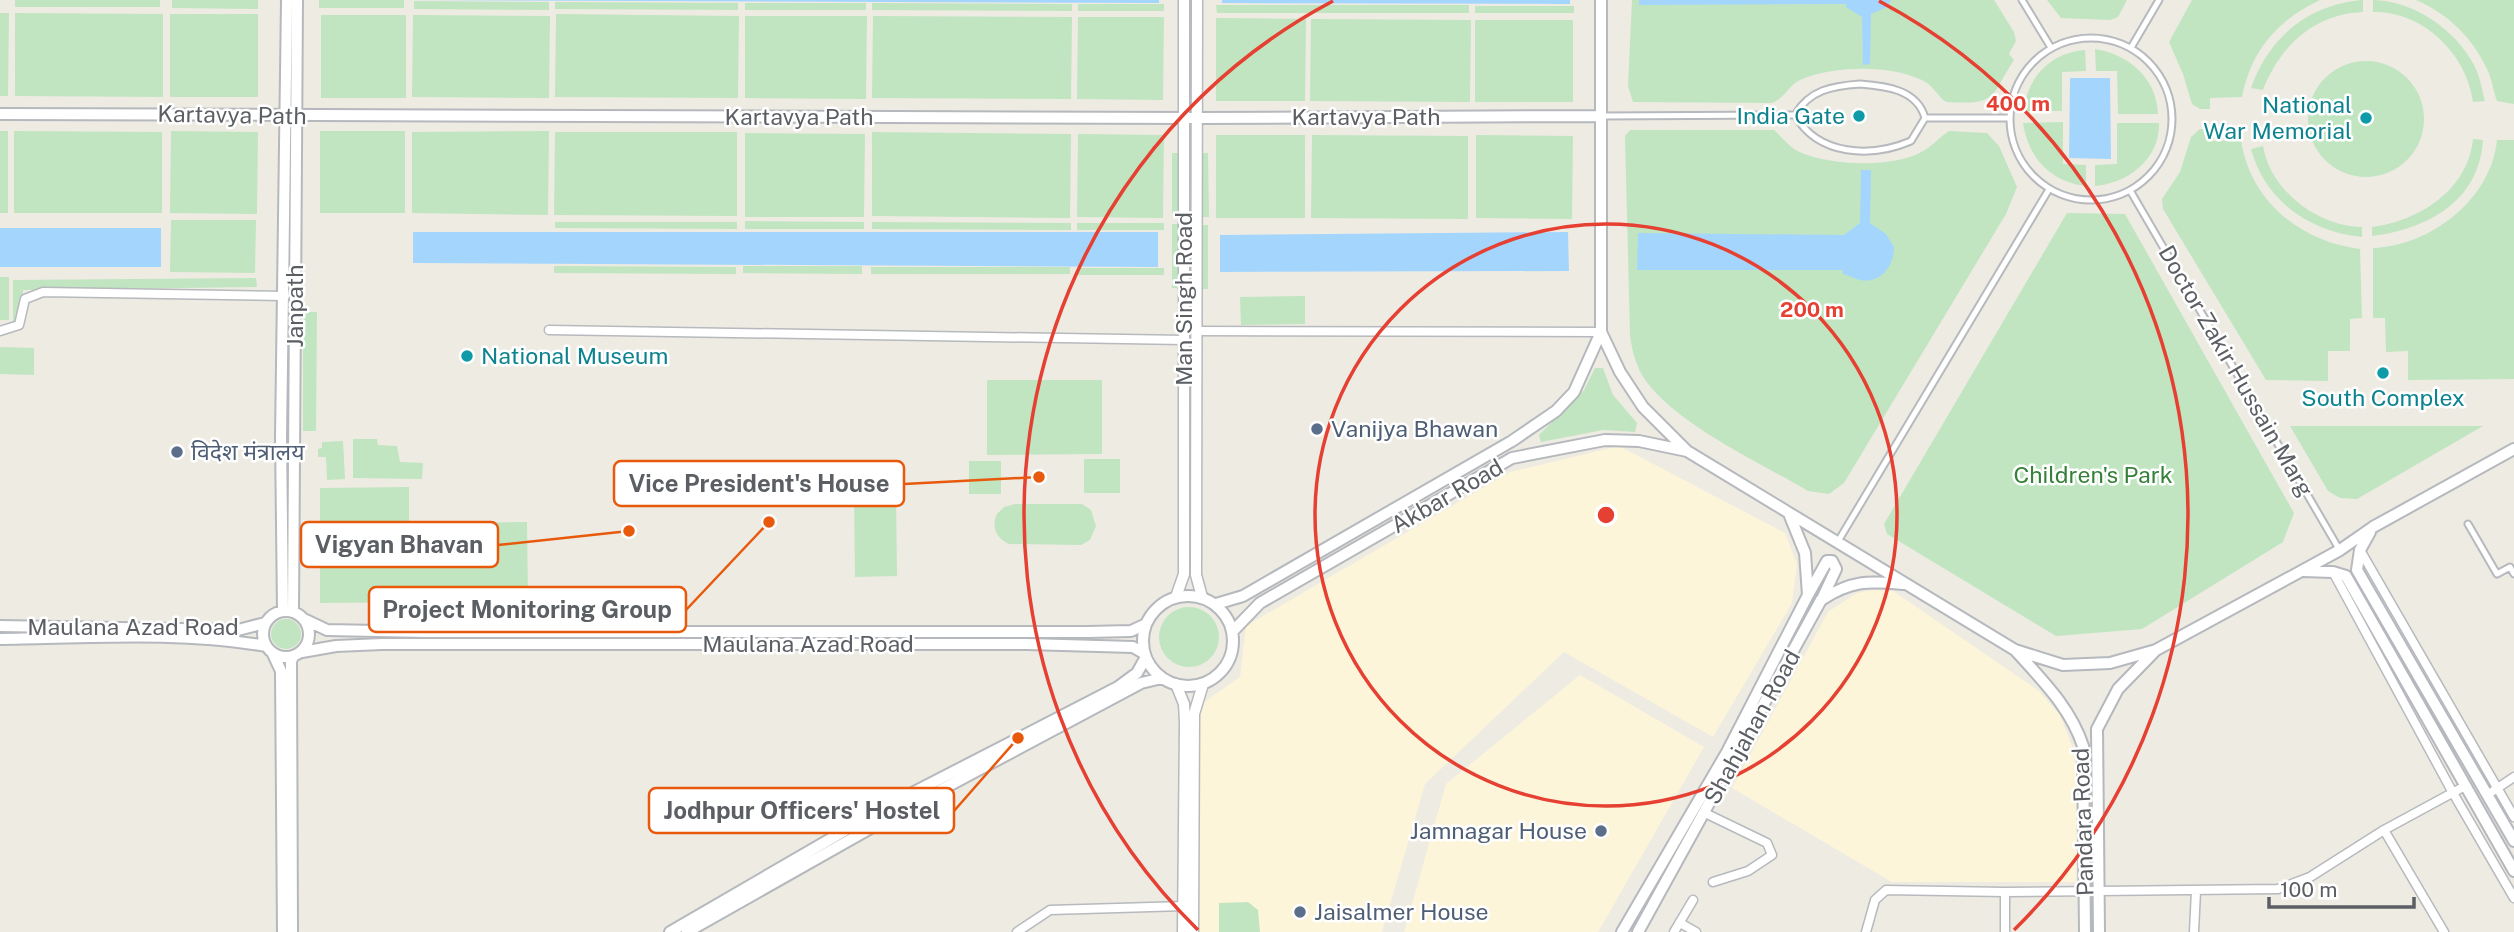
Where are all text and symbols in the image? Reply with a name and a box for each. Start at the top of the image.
text: 400 m [1986,91,2050,116]
place label: National War Memorial [2203,91,2352,144]
street label: Kartavya Path [157,100,307,129]
place label: India Gate [1737,102,1845,129]
street label: Kartavya Path [724,103,874,130]
street label: Kartavya Path [1291,103,1441,130]
marker: India Gate [1851,108,1867,124]
marker: National War Memorial [2358,110,2374,126]
street label: Man Singh Road [1170,212,1197,386]
street label: Doctor Zakir Hussain Marg [2153,240,2320,501]
street label: Janpath [281,265,308,347]
text: 200 m [1780,297,1844,322]
place label: National Museum [481,342,668,369]
marker: National Museum [459,348,475,364]
marker: South Complex [2375,365,2391,381]
place label: South Complex [2301,384,2465,411]
place label: Vanijya Bhawan [1331,415,1498,442]
marker: Vanijya Bhawan [1309,421,1325,437]
place label: विदेश मंत्रालय [191,438,305,465]
marker: विदेश मंत्रालय [169,444,185,460]
street label: Akbar Road [1386,453,1507,538]
callout: Vice President's House [614,461,904,506]
park label: Children's Park [2013,461,2173,488]
text: Vice President's House [628,469,890,497]
centre of rings [1594,503,1618,527]
callout: Vigyan Bhavan [301,522,498,567]
text: Vigyan Bhavan [315,530,483,558]
callout: Project Monitoring Group [369,587,686,632]
text: Project Monitoring Group [382,595,672,623]
street label: Maulana Azad Road [27,613,239,640]
street label: Maulana Azad Road [702,630,914,657]
street label: Shahjahan Road [1698,645,1805,809]
street label: Pandara Road [2066,747,2099,897]
callout: Jodhpur Officers' Hostel [649,788,954,833]
text: Jodhpur Officers' Hostel [664,796,940,824]
place label: Jamnagar House [1410,817,1587,844]
marker: Jamnagar House [1593,823,1609,839]
scale bar [2269,866,2414,910]
text: 100 m [2280,877,2337,902]
place label: Jaisalmer House [1314,898,1489,925]
marker: Jaisalmer House [1292,904,1308,920]

